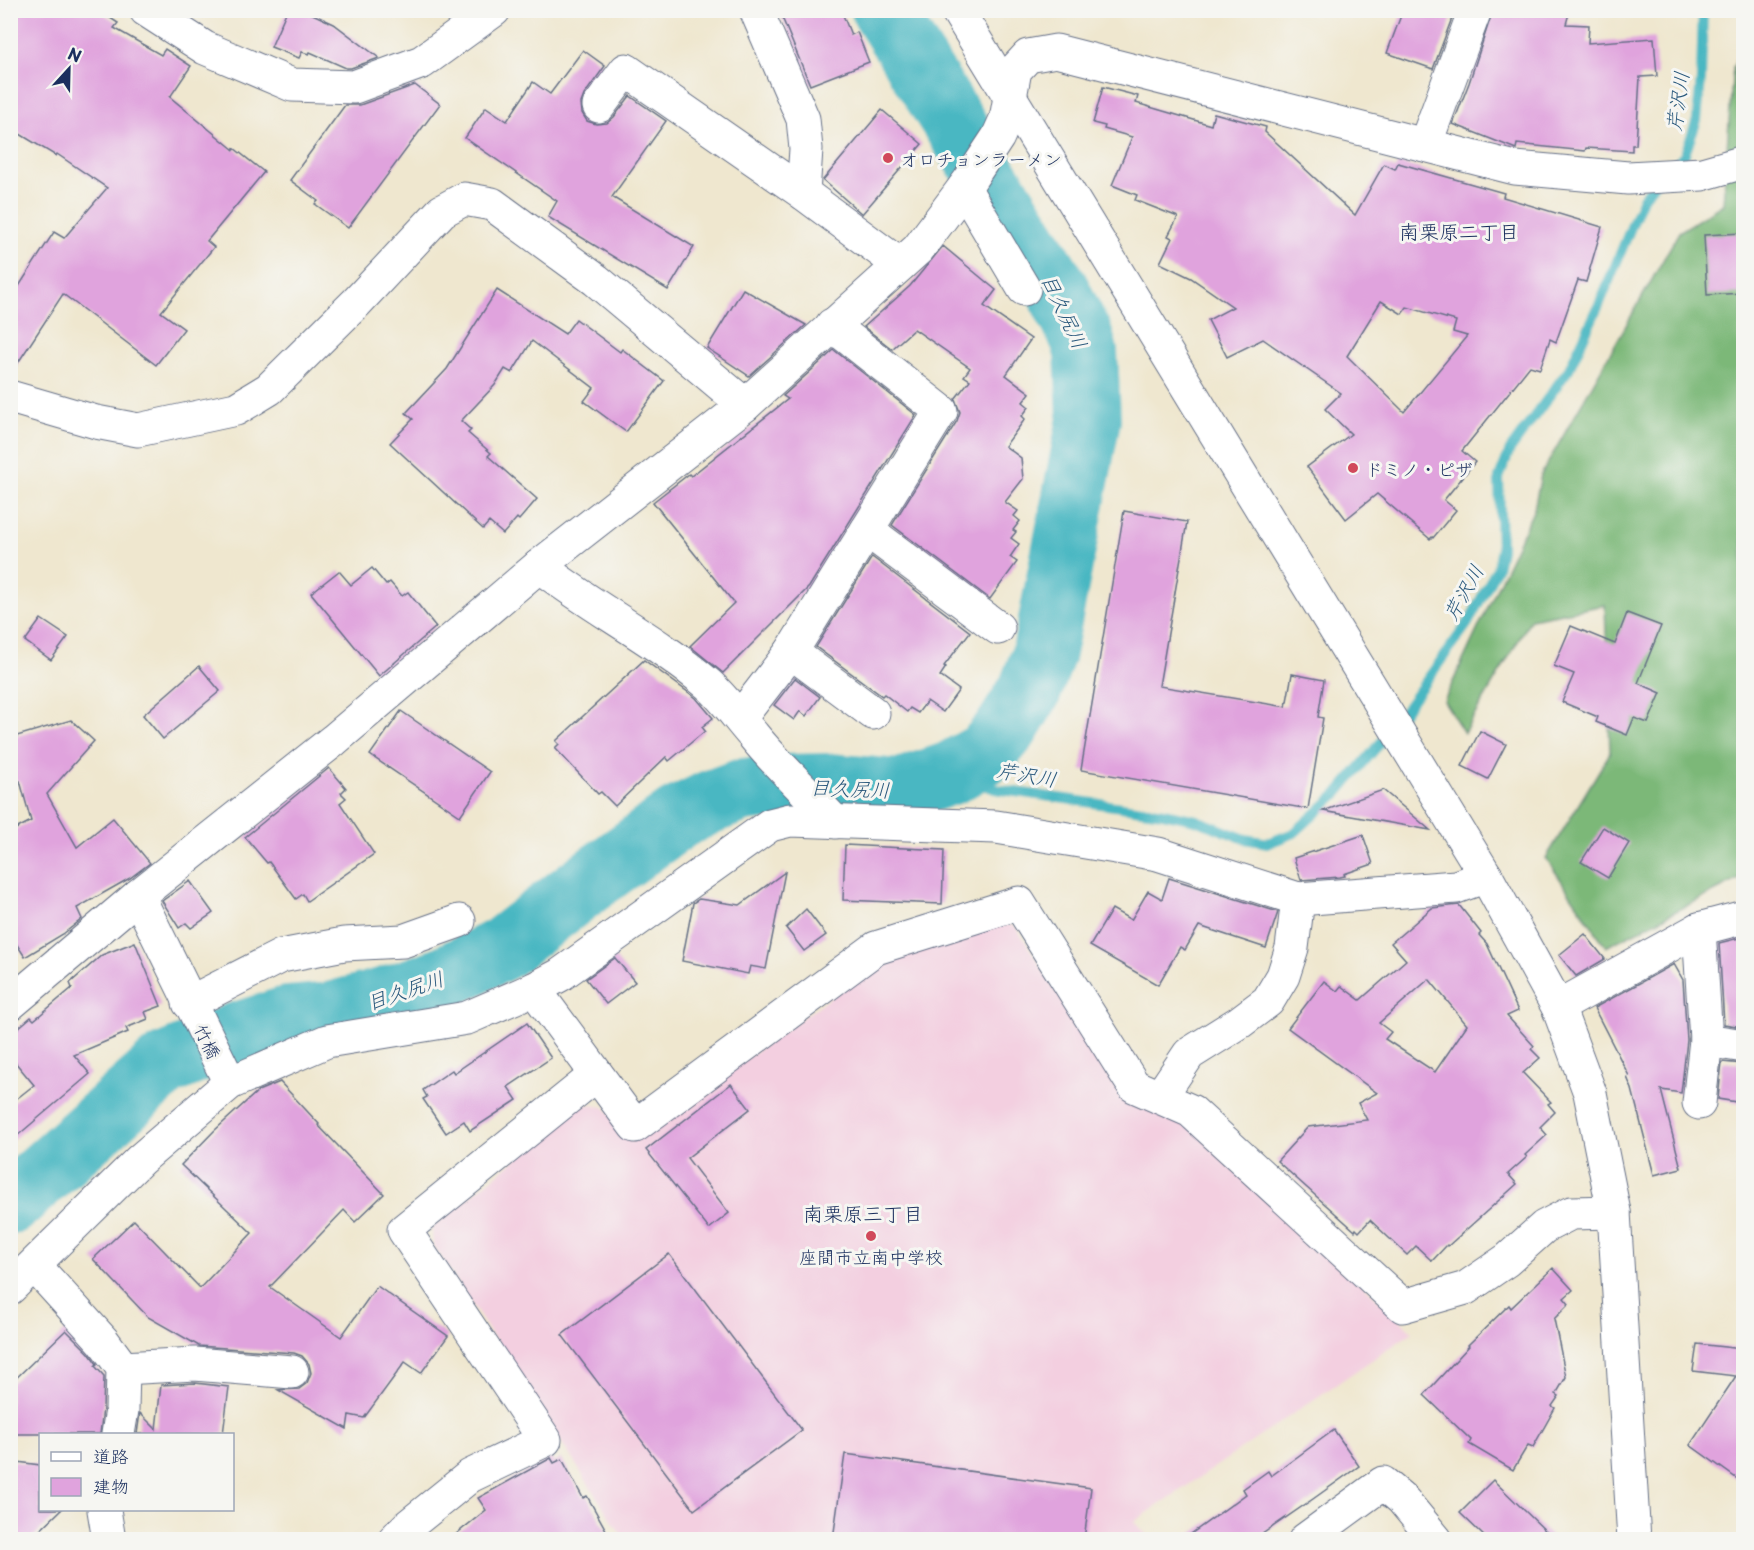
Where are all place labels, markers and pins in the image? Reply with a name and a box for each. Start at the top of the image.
place label: オロチョンラーメン [900,145,1062,172]
marker: オロチョンラーメン [881,151,895,165]
place label: ドミノ・ピザ [1365,455,1473,482]
marker: ドミノ・ピザ [1346,461,1360,475]
marker: 座間市立南中学校 [864,1229,878,1243]
place label: 座間市立南中学校 [799,1243,943,1270]

